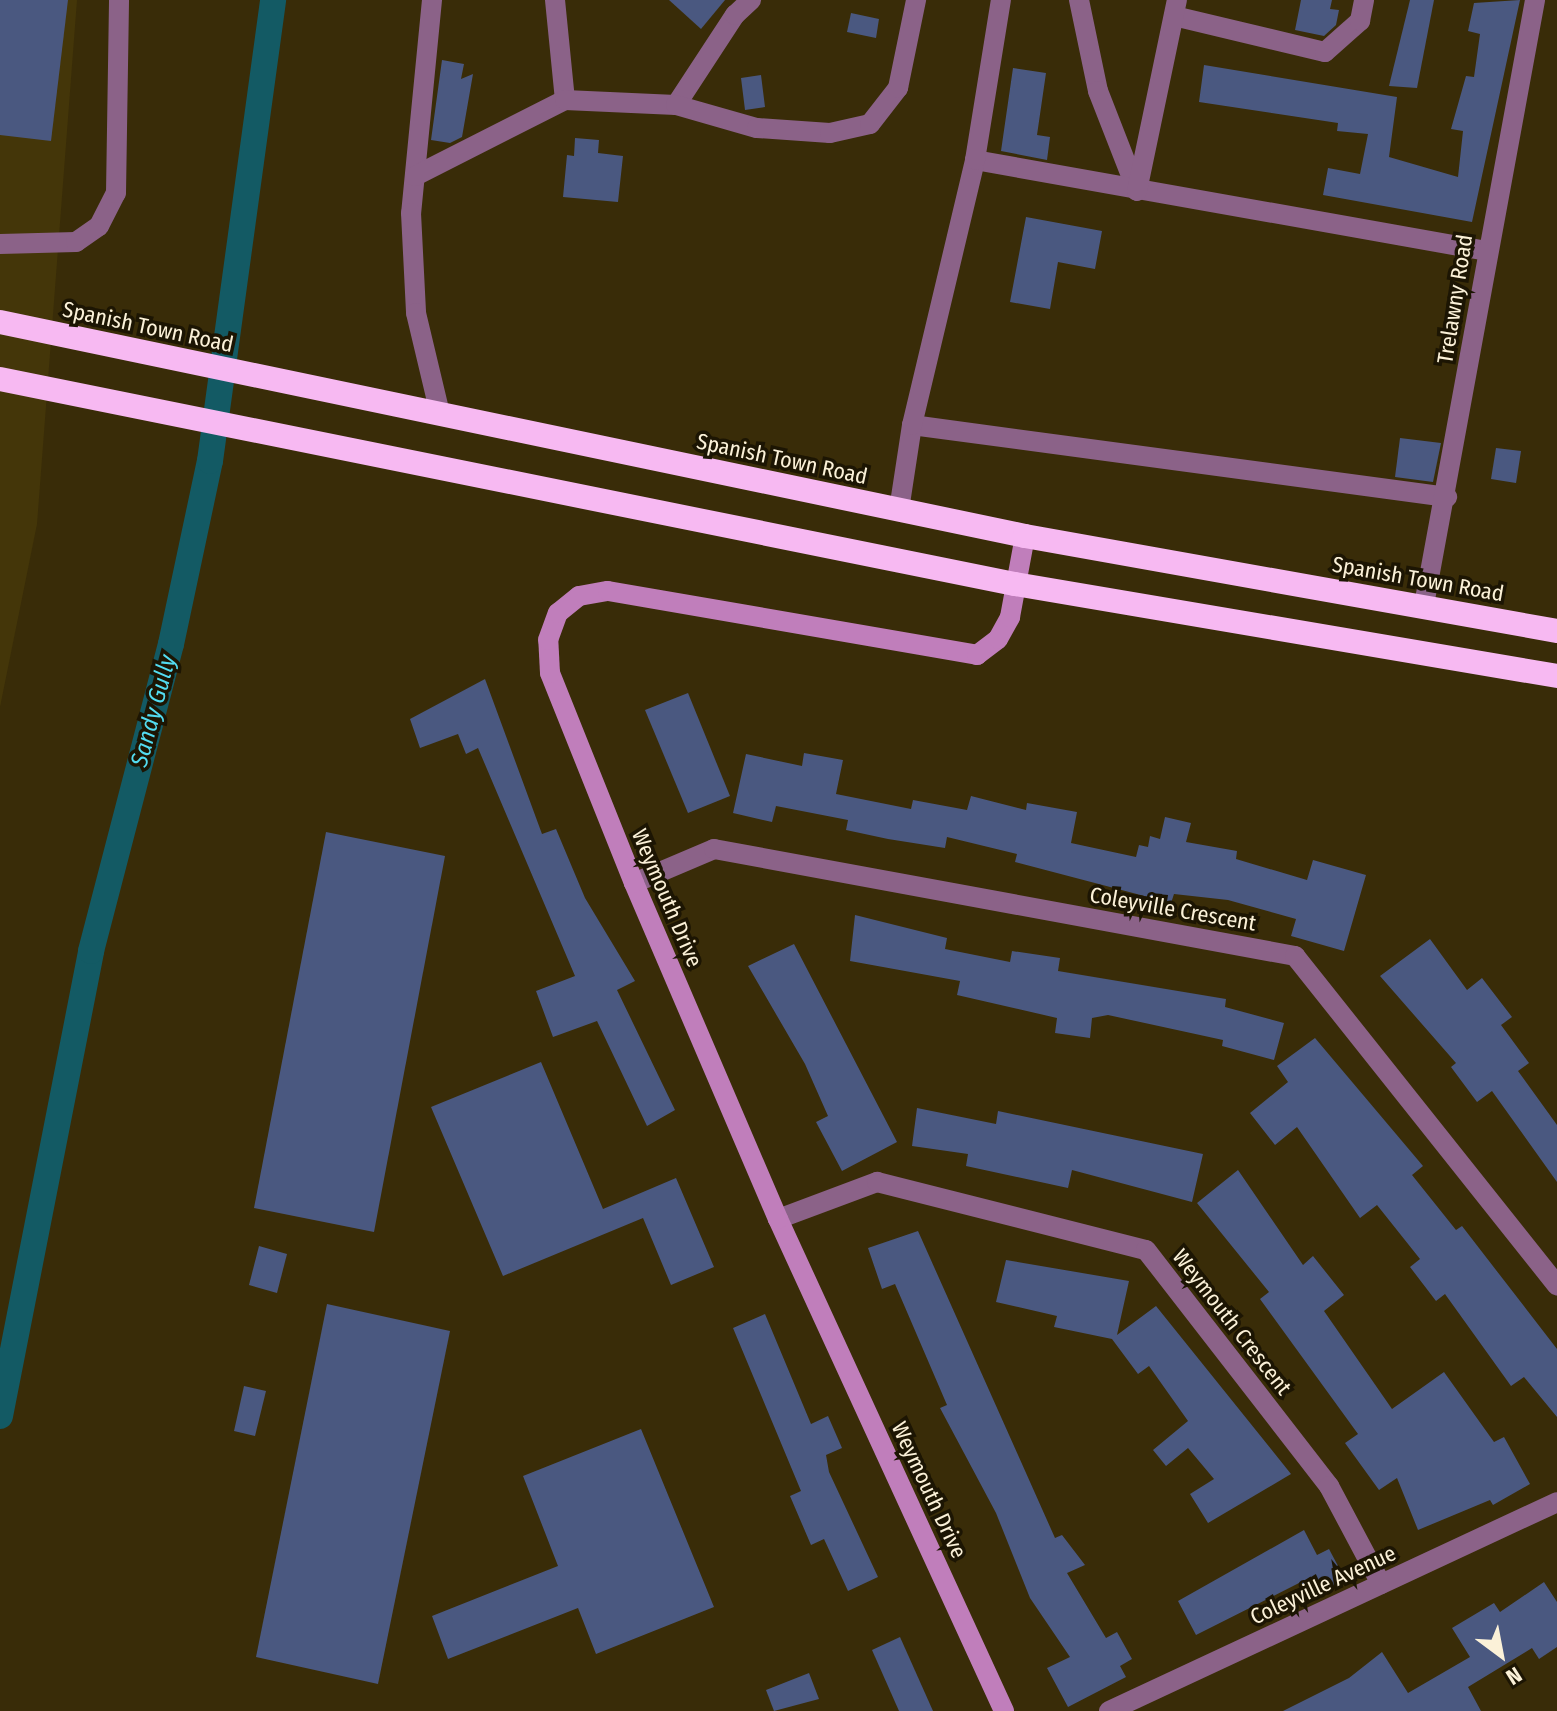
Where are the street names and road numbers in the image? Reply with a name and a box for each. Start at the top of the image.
street label: Trelawny Road [1432,233,1478,365]
street label: Spanish Town Road [60,296,236,358]
street label: Spanish Town Road [694,428,870,490]
street label: Spanish Town Road [1330,551,1506,607]
street label: Weymouth Drive [626,825,708,971]
street label: Coleyville Crescent [1088,881,1258,937]
street label: Weymouth Crescent [1167,1244,1297,1400]
street label: Weymouth Drive [886,1418,972,1562]
street label: Coleyville Avenue [1246,1540,1400,1630]

